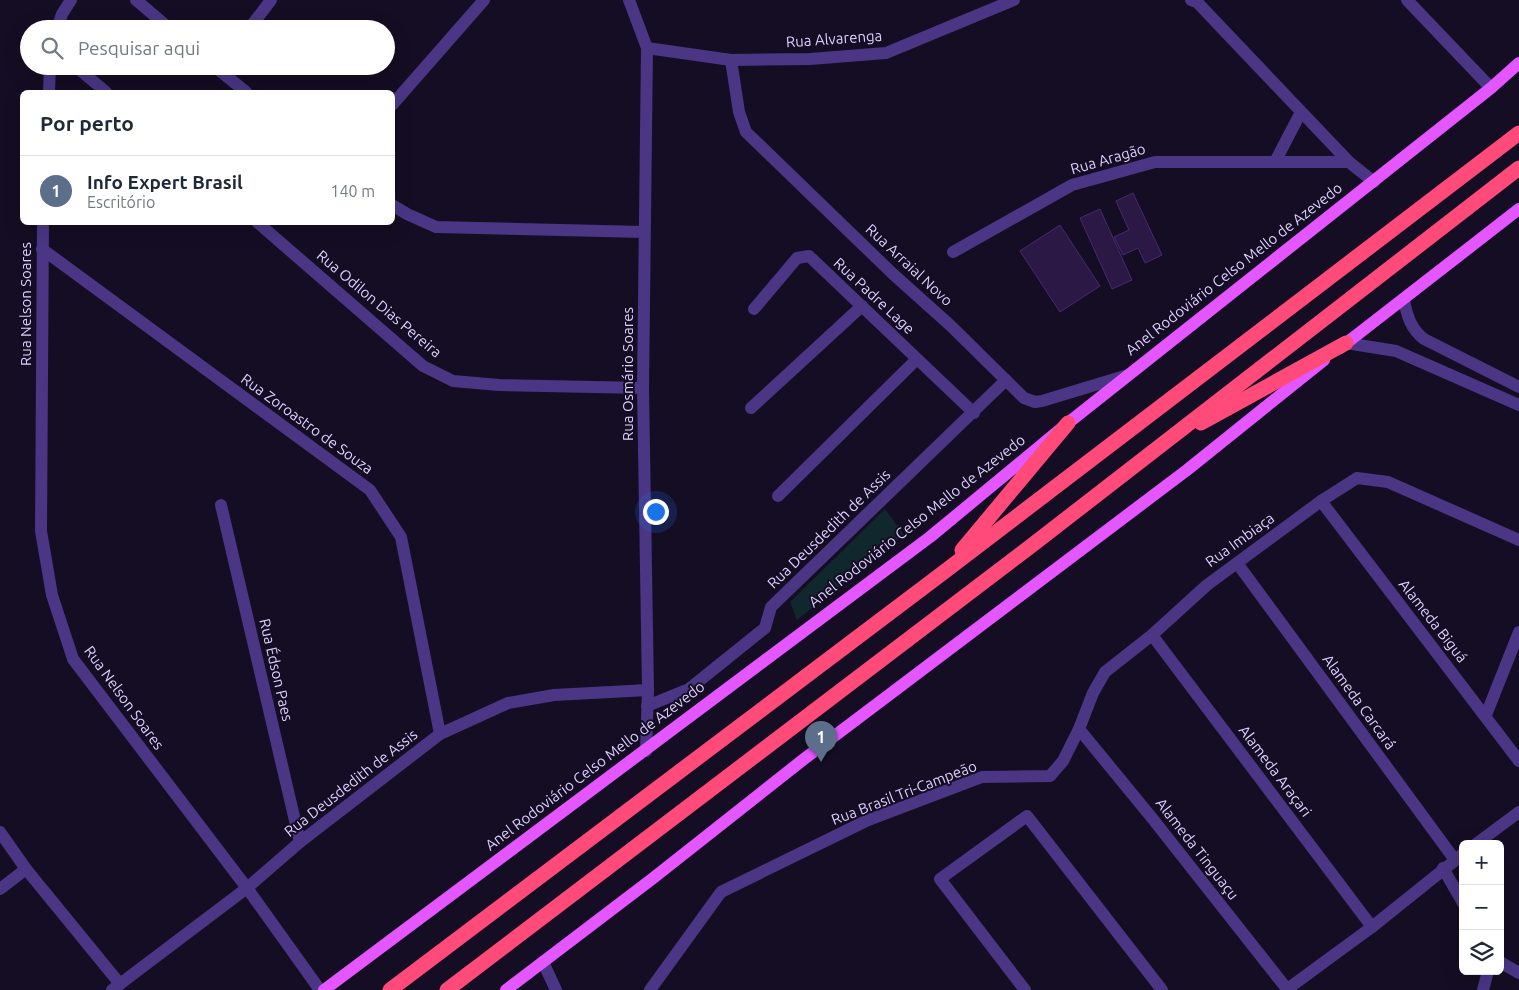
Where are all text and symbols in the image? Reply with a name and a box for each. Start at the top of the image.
search box [20,20,395,75]
street label: Rua Alvarenga [785,27,883,50]
icon: search [38,34,66,62]
text: Pesquisar aqui [78,37,200,59]
text: Por perto [40,111,134,135]
street label: Rua Aragão [1068,140,1147,177]
text: Info Expert Brasil [87,171,243,193]
street label: Anel Rodoviário Celso Mello de Azevedo [1122,179,1345,358]
text: 1 [51,182,61,200]
text: 140 m [330,182,375,200]
text: Escritório [87,193,155,211]
street label: Rua Arraial Novo [863,220,956,309]
street label: Rua Nelson Soares [17,242,34,366]
street label: Rua Odilon Dias Pereira [313,246,445,361]
street label: Rua Padre Lage [831,254,918,337]
street label: Rua Osmário Soares [619,307,636,441]
street label: Rua Zoroastro de Souza [238,370,377,477]
street label: Anel Rodoviário Celso Mello de Azevedo [805,431,1028,610]
street label: Rua Deusdedith de Assis [764,466,894,592]
your location [643,499,669,525]
street label: Rua Imbiaça [1202,509,1277,570]
street label: Alameda Biguá [1396,576,1471,666]
street label: Rua Édson Paes [256,617,297,723]
street label: Rua Nelson Soares [81,643,168,753]
street label: Alameda Carcará [1319,651,1400,752]
street label: Anel Rodoviário Celso Mello de Azevedo [482,678,708,854]
pin: 1 [805,721,837,762]
street label: Alameda Araçari [1236,722,1315,820]
street label: Rua Deusdedith de Assis [281,725,421,840]
street label: Rua Brasil Tri-Campeão [829,757,979,828]
street label: Alameda Tinguaçu [1153,795,1242,903]
map controls [1459,840,1504,975]
button: + [1459,840,1504,885]
button: − [1459,885,1504,930]
button: layers [1459,930,1504,975]

